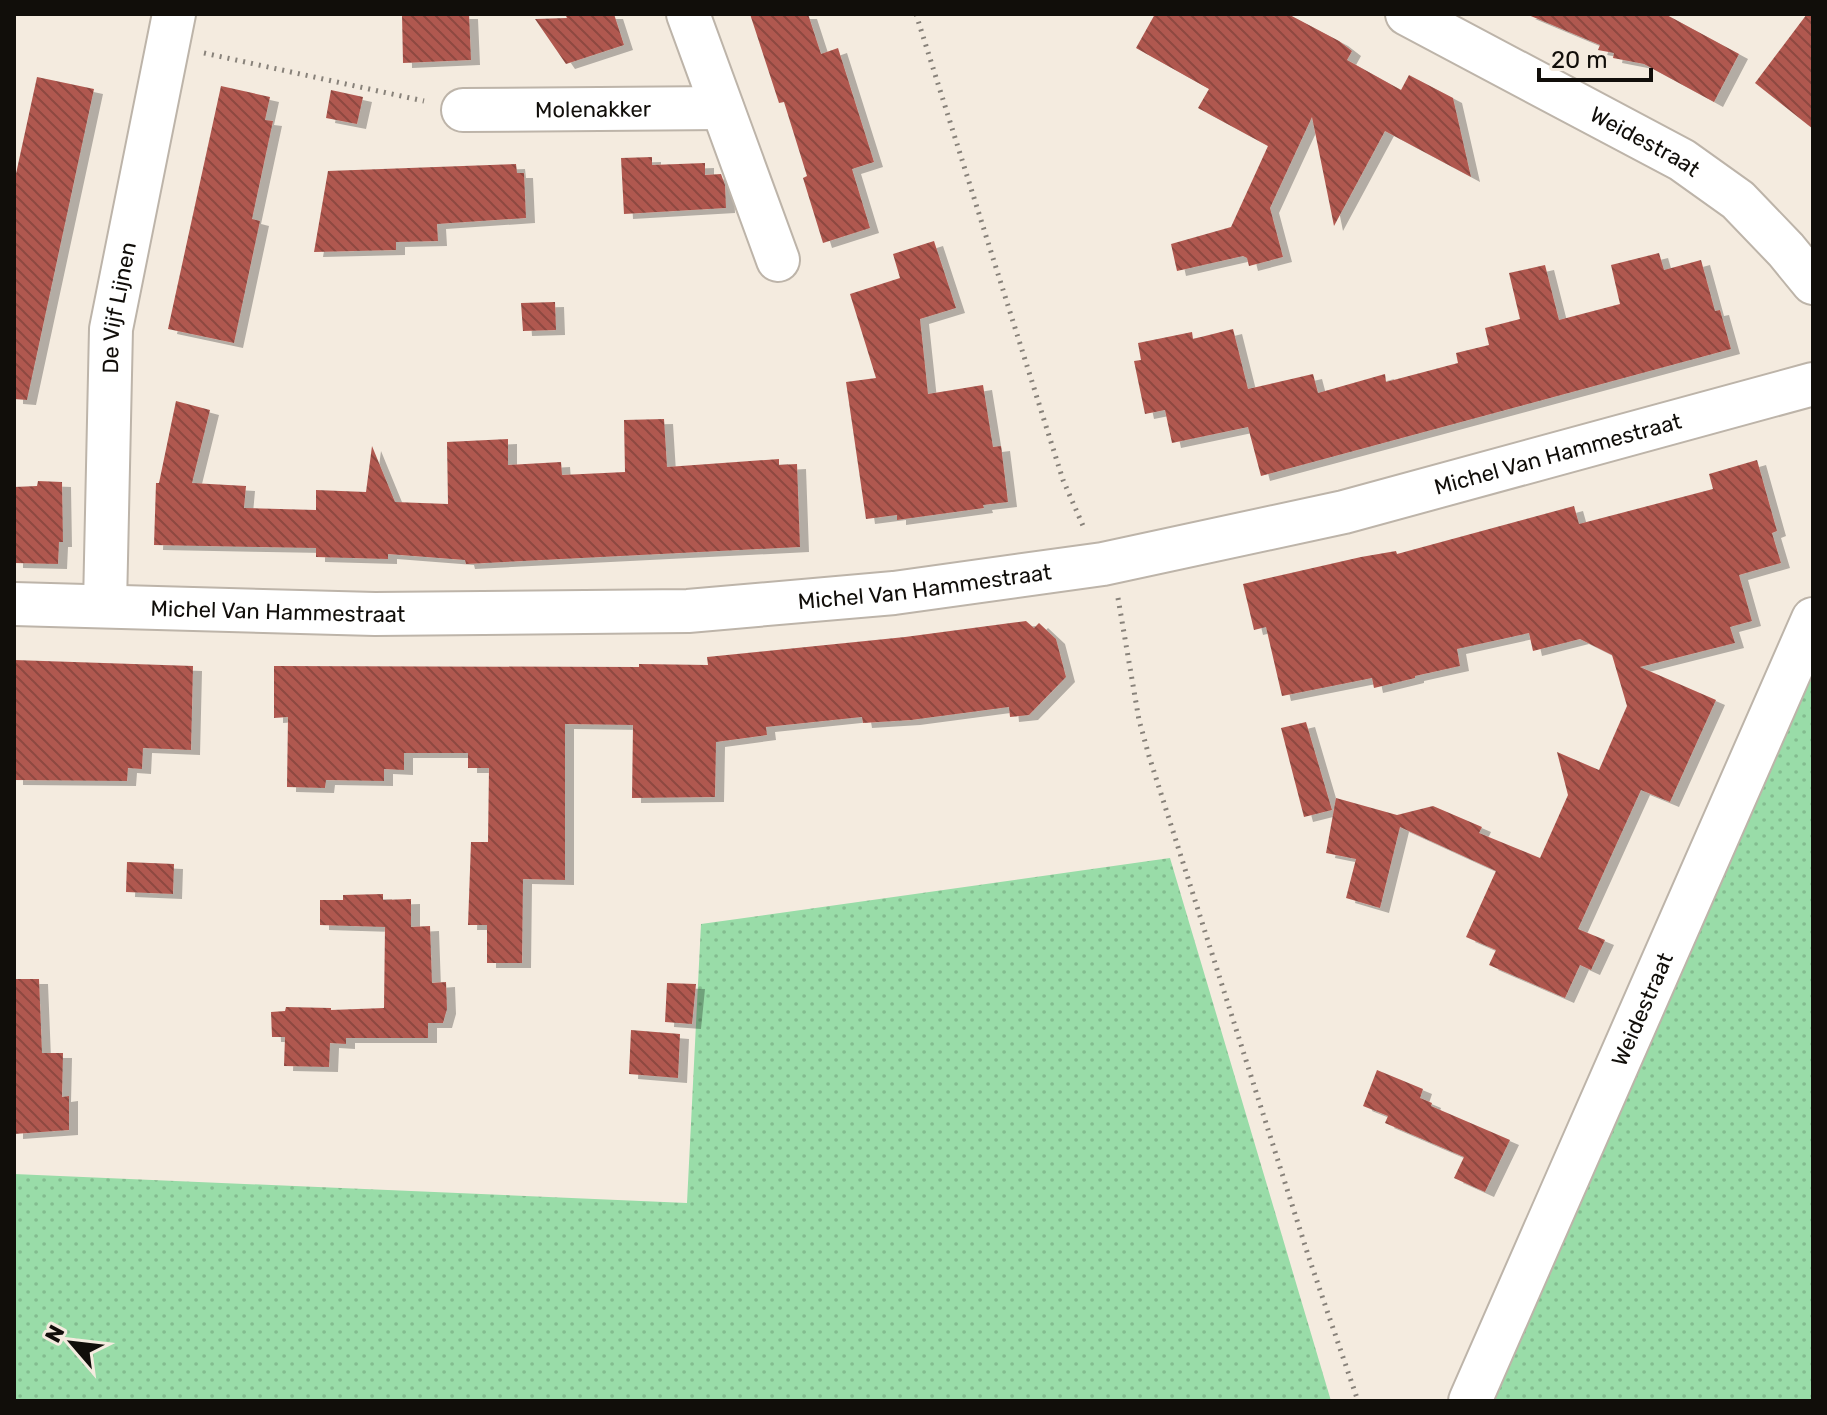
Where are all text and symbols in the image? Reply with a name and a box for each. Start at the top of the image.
scale bar [1539,32,1651,82]
text: 20 m [1551,46,1608,74]
street label: Molenakker [535,95,652,123]
street label: Weidestraat [1586,100,1706,182]
street label: De Vijf Lijnen [97,239,142,374]
street label: Michel Van Hammestraat [1431,407,1685,500]
street label: Michel Van Hammestraat [797,558,1053,615]
street label: Michel Van Hammestraat [150,594,406,628]
street label: Weidestraat [1605,948,1679,1070]
north arrow [32,1303,112,1383]
text: N [39,1321,70,1347]

